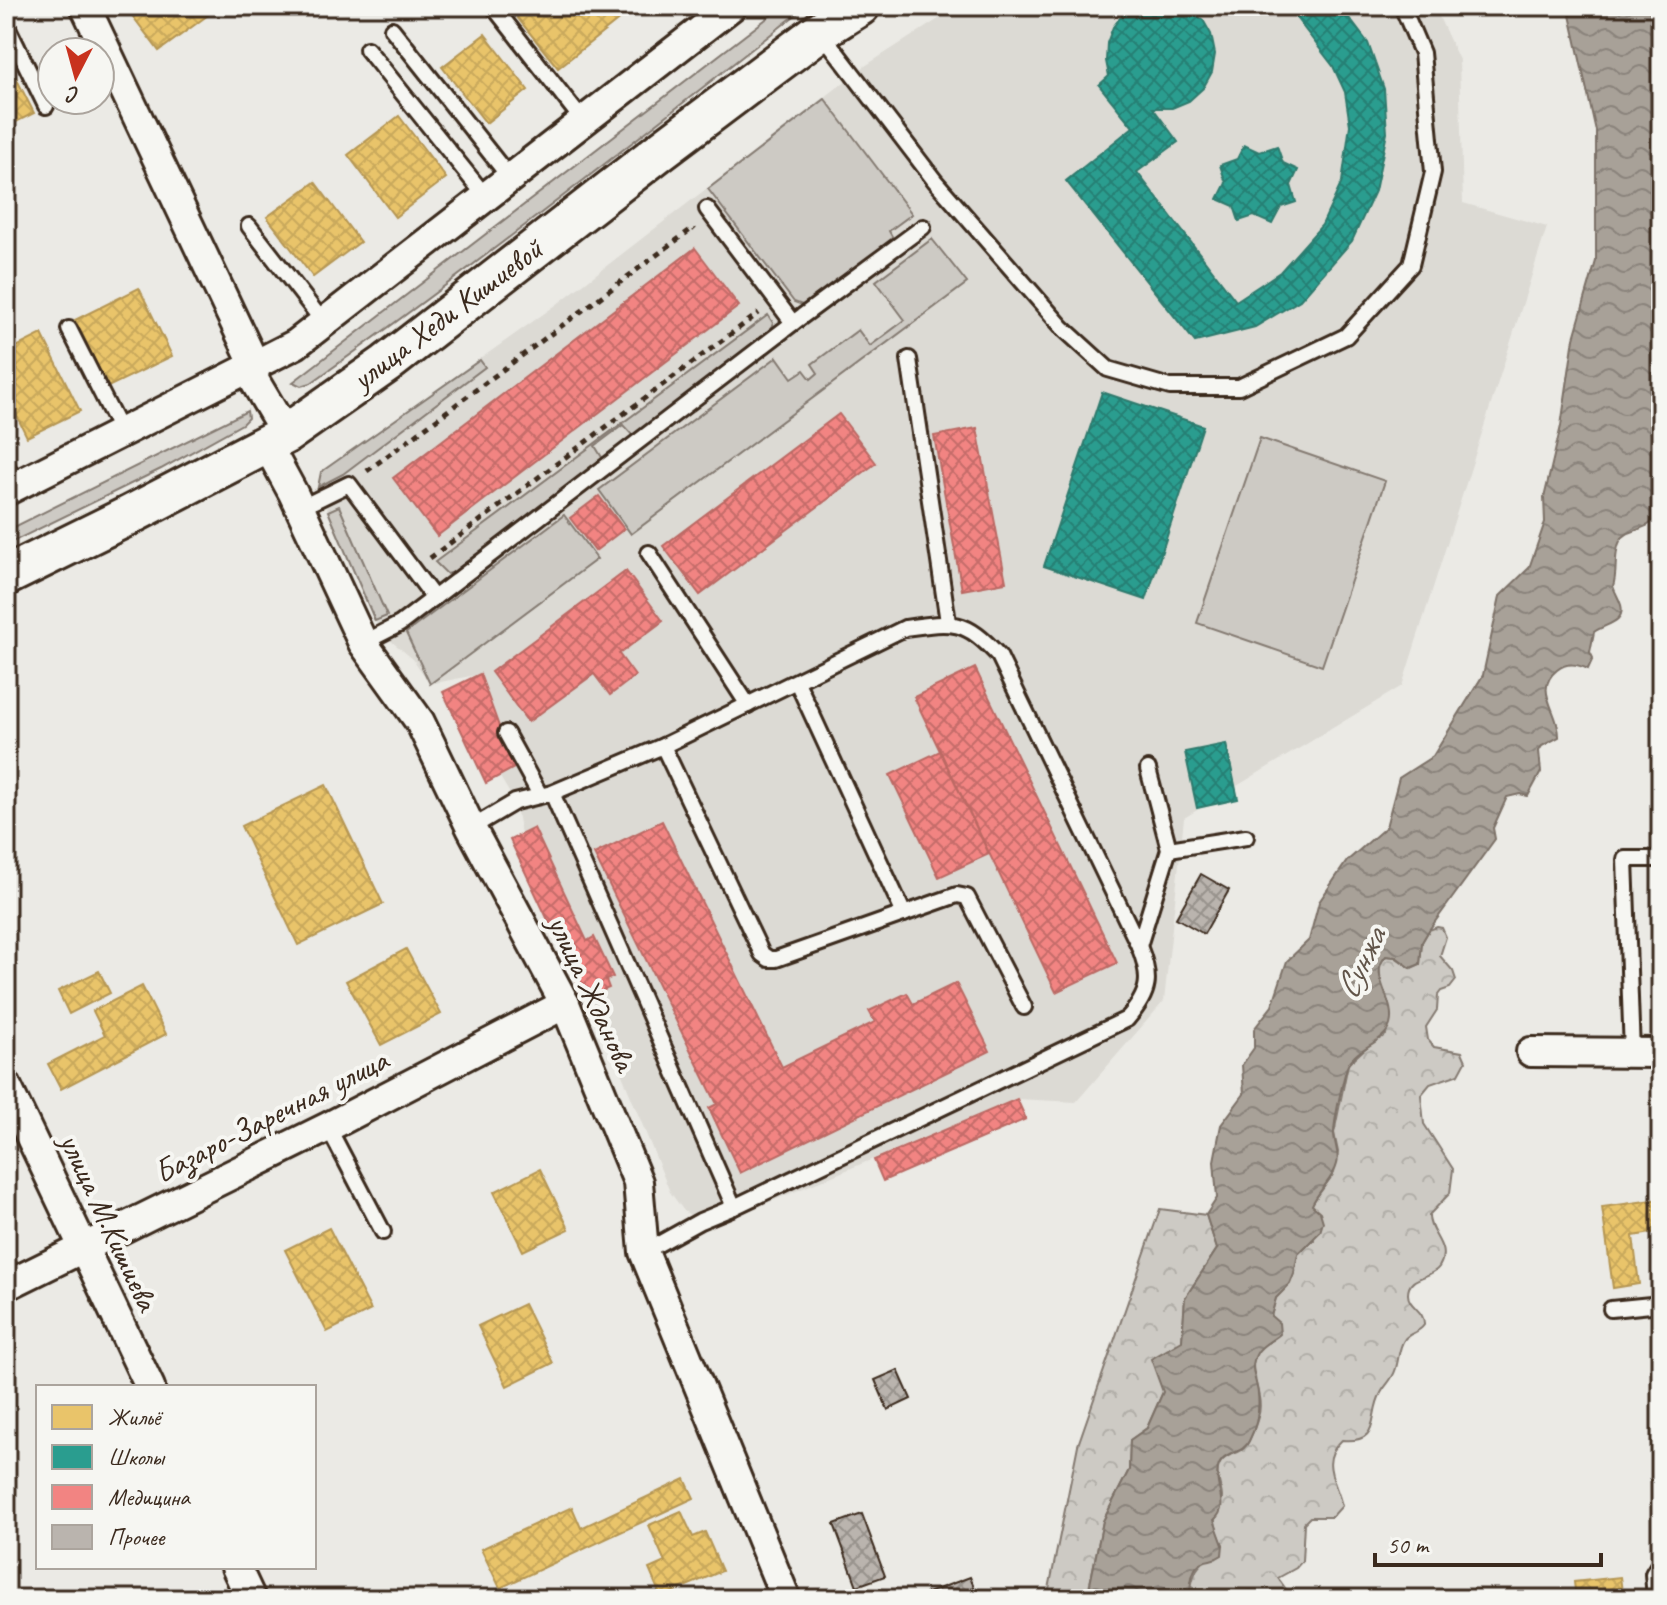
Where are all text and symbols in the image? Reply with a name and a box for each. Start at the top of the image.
north arrow [36,36,116,116]
text: С [64,80,81,109]
street label: улица Хеди Кишиевой [342,228,552,400]
street label: улица Жданова [537,907,647,1080]
water label: Сунжа [1325,918,1397,1005]
street label: Базаро-Заречная улица [147,1039,397,1193]
street label: улица М.Кишиева [49,1125,169,1319]
legend [36,1385,316,1569]
text: Жильё [108,1402,163,1432]
text: Школы [108,1442,166,1472]
text: Медицина [108,1482,191,1512]
scale bar [1375,1517,1601,1567]
text: Прочее [108,1522,167,1552]
text: 50 m [1387,1530,1430,1560]

